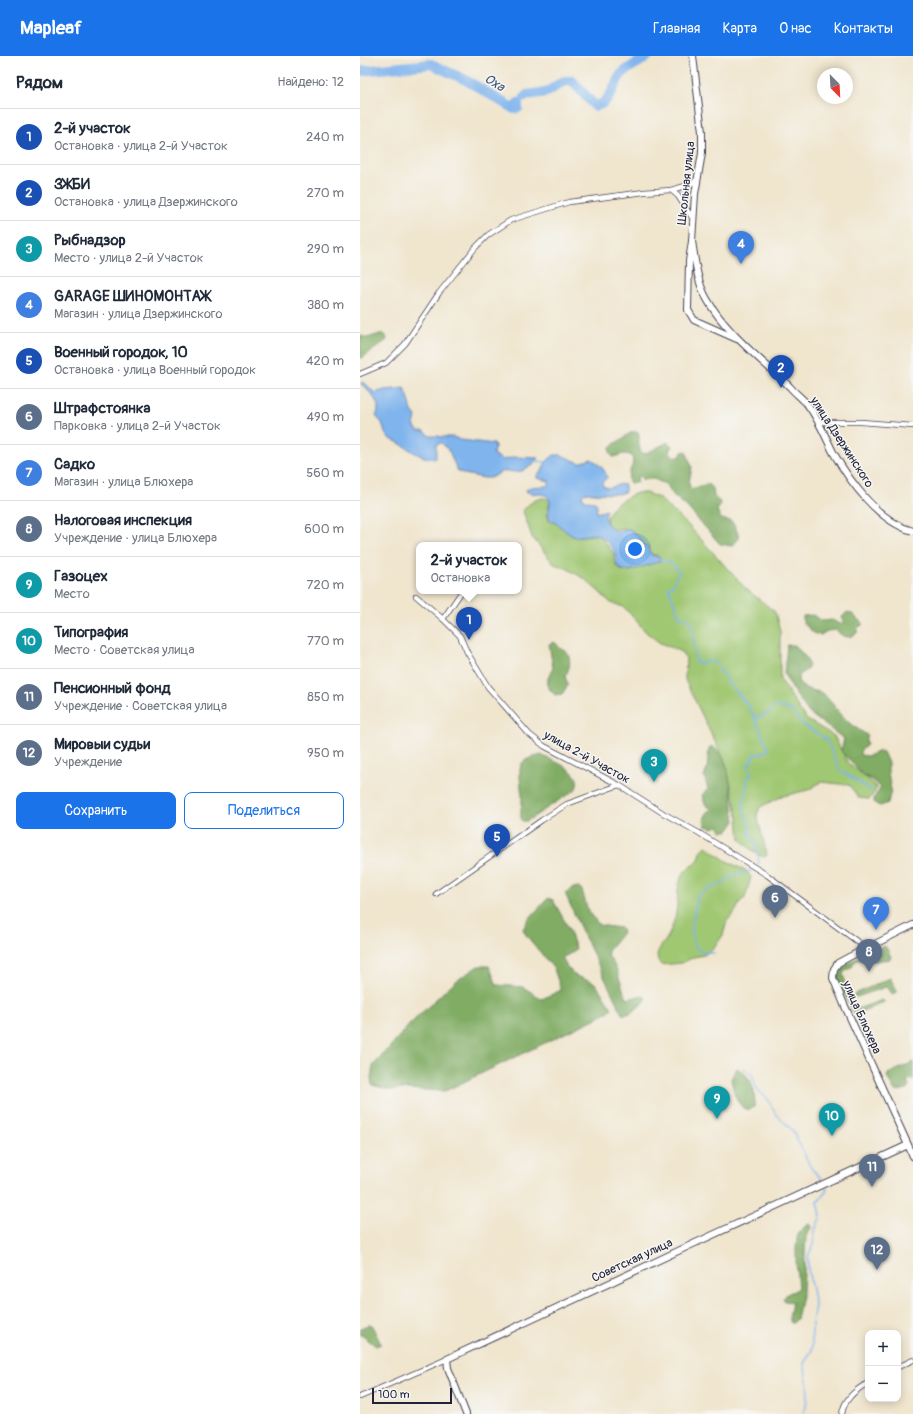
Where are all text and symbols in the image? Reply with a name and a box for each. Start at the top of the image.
text: Mapleaf [20,16,82,40]
text: Главная [653,20,700,37]
text: Карта [722,20,757,37]
text: О нас [779,20,812,37]
text: Контакты [834,20,893,37]
north arrow [817,68,853,104]
water label: Оха [481,71,508,96]
text: Рядом [16,72,63,93]
text: Найдено: 12 [277,74,344,90]
text: 2-й участок [54,119,131,138]
text: 1 [26,129,32,145]
text: 240 m [306,129,344,145]
text: Остановка · улица 2-й Участок [54,138,228,154]
street label: Школьная улица [675,140,698,226]
text: ЗЖБИ [54,175,90,194]
text: 2 [25,185,33,201]
text: 270 m [307,185,344,201]
text: Остановка · улица Дзержинского [54,194,238,210]
text: Рыбнадзор [54,231,126,250]
pin: 4 [728,231,754,264]
text: 3 [25,241,33,257]
text: 290 m [307,241,344,257]
text: Место · улица 2-й Участок [54,250,203,266]
text: GARAGE ШИНОМОНТАЖ [54,287,210,306]
text: 4 [25,297,33,313]
text: 380 m [307,297,344,313]
text: Магазин · улица Дзержинского [54,306,222,322]
text: Военный городок, 10 [54,343,188,362]
text: 5 [25,353,33,369]
text: 420 m [306,353,344,369]
pin: 2 [768,355,794,388]
text: Остановка · улица Военный городок [54,362,256,378]
street label: улица Дзержинского [806,393,877,491]
text: Штрафстоянка [54,399,151,418]
text: 6 [25,409,33,425]
text: 490 m [307,409,344,425]
text: Парковка · улица 2-й Участок [54,418,221,434]
text: Садко [54,455,95,474]
text: 7 [26,465,32,481]
text: 560 m [306,465,344,481]
text: Магазин · улица Блюхера [54,474,193,490]
text: Налоговая инспекция [54,511,192,530]
text: 8 [26,521,32,537]
text: 600 m [304,521,344,537]
text: Учреждение · улица Блюхера [54,530,217,546]
your location [625,539,645,559]
popup [416,542,522,594]
text: 2-й участок [431,551,507,570]
text: Газоцех [54,567,108,586]
text: Остановка [431,570,490,586]
text: 9 [26,577,32,593]
text: 720 m [307,577,344,593]
text: Место [54,586,90,602]
pin: 1 [456,607,482,640]
text: Типография [54,623,128,642]
text: 10 [22,633,36,649]
text: 770 m [307,633,344,649]
text: Место · Советская улица [54,642,194,658]
text: Пенсионный фонд [54,679,170,698]
text: 11 [24,689,34,705]
text: 850 m [307,689,344,705]
text: Учреждение · Советская улица [54,698,227,714]
street label: улица 2-й Участок [540,727,632,787]
text: Мировыи судьи [54,735,150,754]
text: 12 [23,745,35,761]
text: 950 m [307,745,344,761]
pin: 3 [641,749,667,782]
text: Учреждение [54,754,122,770]
button: Сохранить [16,792,176,829]
button: Поделиться [184,792,344,829]
pin: 5 [484,824,510,857]
pin: 6 [762,885,788,918]
pin: 7 [863,897,889,930]
pin: 8 [856,939,882,972]
street label: улица Блюхера [838,977,885,1056]
pin: 9 [704,1086,730,1119]
pin: 10 [819,1103,845,1136]
pin: 11 [859,1154,885,1187]
street label: Советская улица [589,1235,675,1286]
pin: 12 [864,1237,890,1270]
map controls [865,1330,901,1402]
button: + [865,1330,901,1366]
button: − [865,1366,901,1402]
scale bar [372,1386,452,1405]
text: 100 m [378,1388,409,1401]

